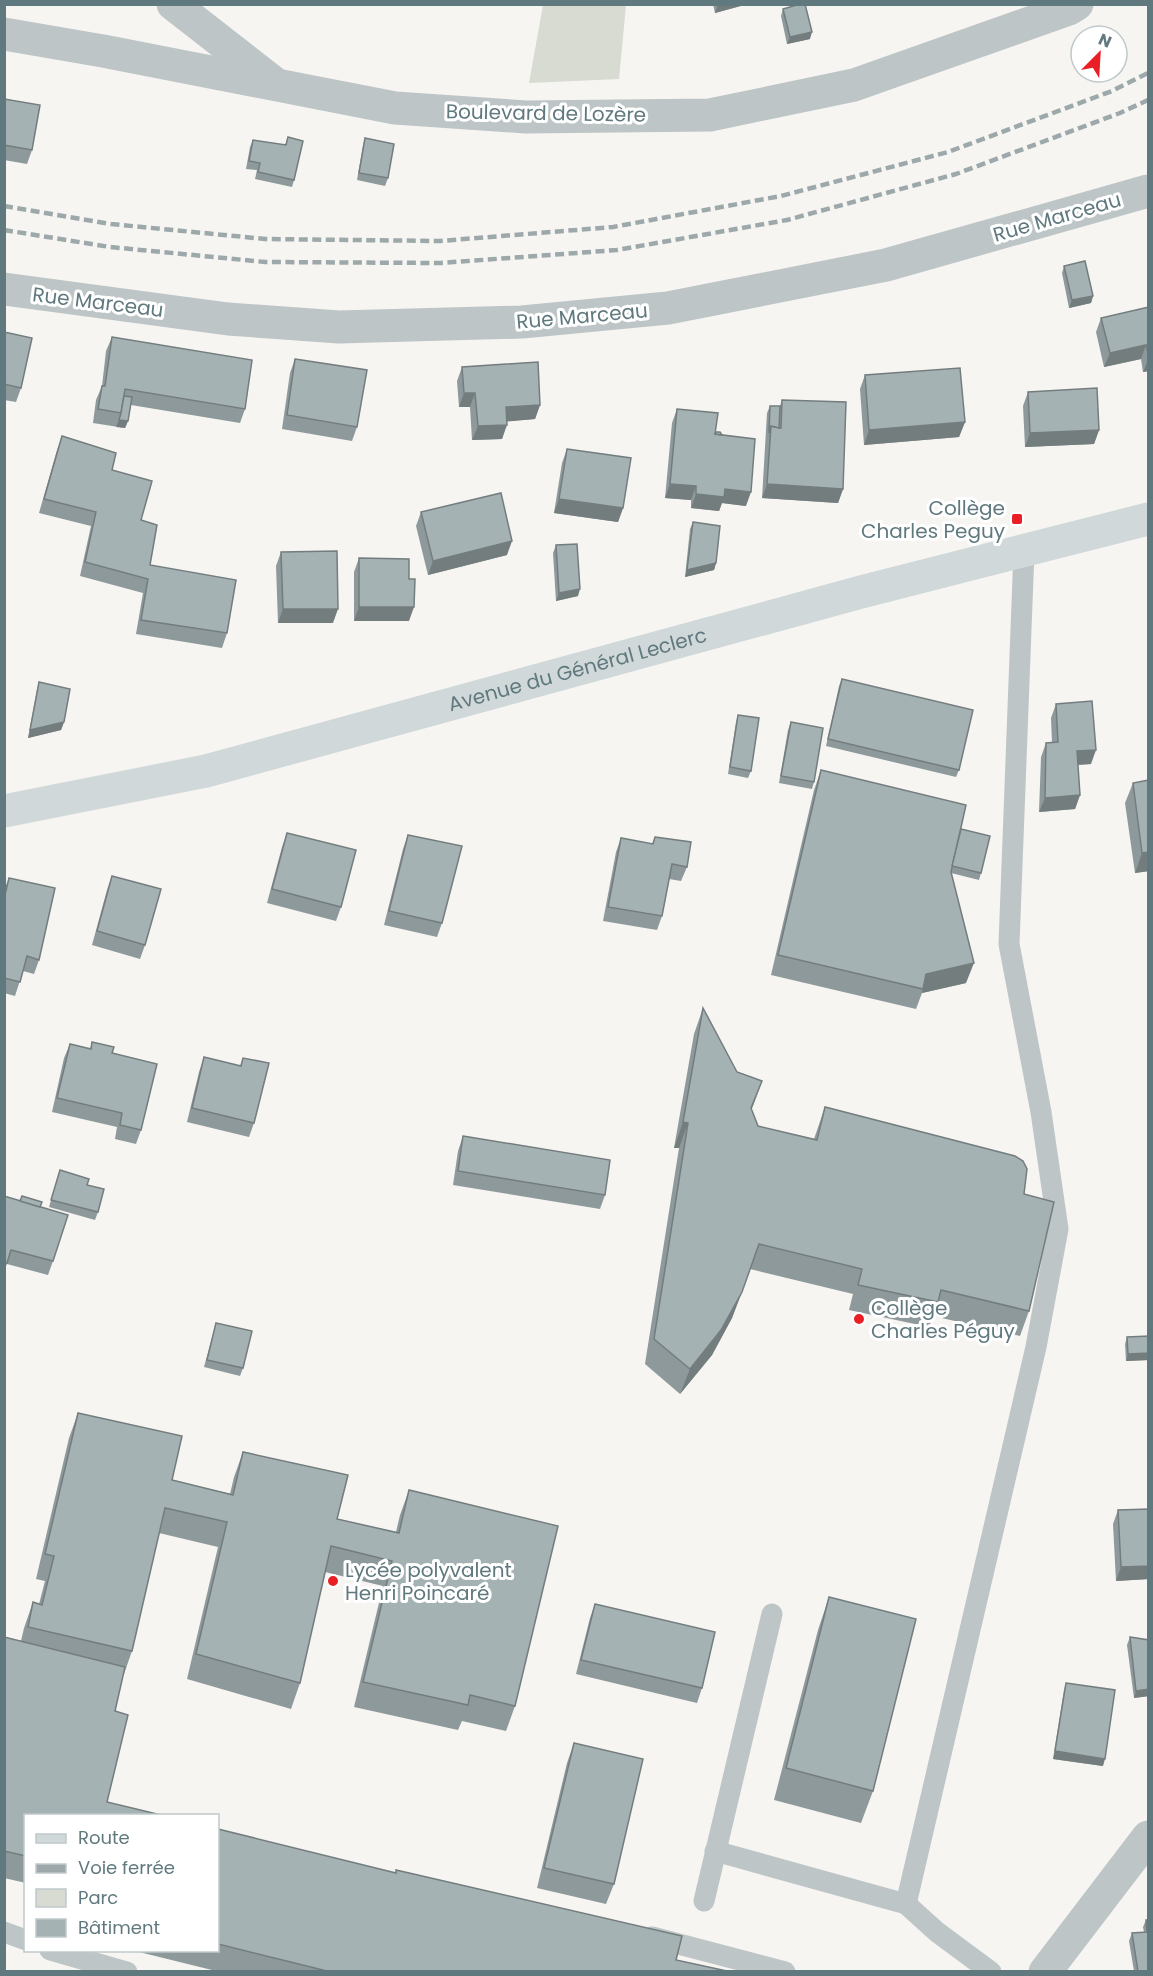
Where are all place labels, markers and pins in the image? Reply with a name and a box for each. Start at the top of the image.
place label: Collège Charles Peguy [861,494,1005,545]
marker: Collège Charles Peguy [1010,512,1024,526]
place label: Collège Charles Péguy [871,1294,1015,1345]
marker: Collège Charles Péguy [852,1312,866,1326]
place label: Lycée polyvalent Henri Poincaré [345,1556,512,1607]
marker: Lycée polyvalent Henri Poincaré [326,1574,340,1588]

